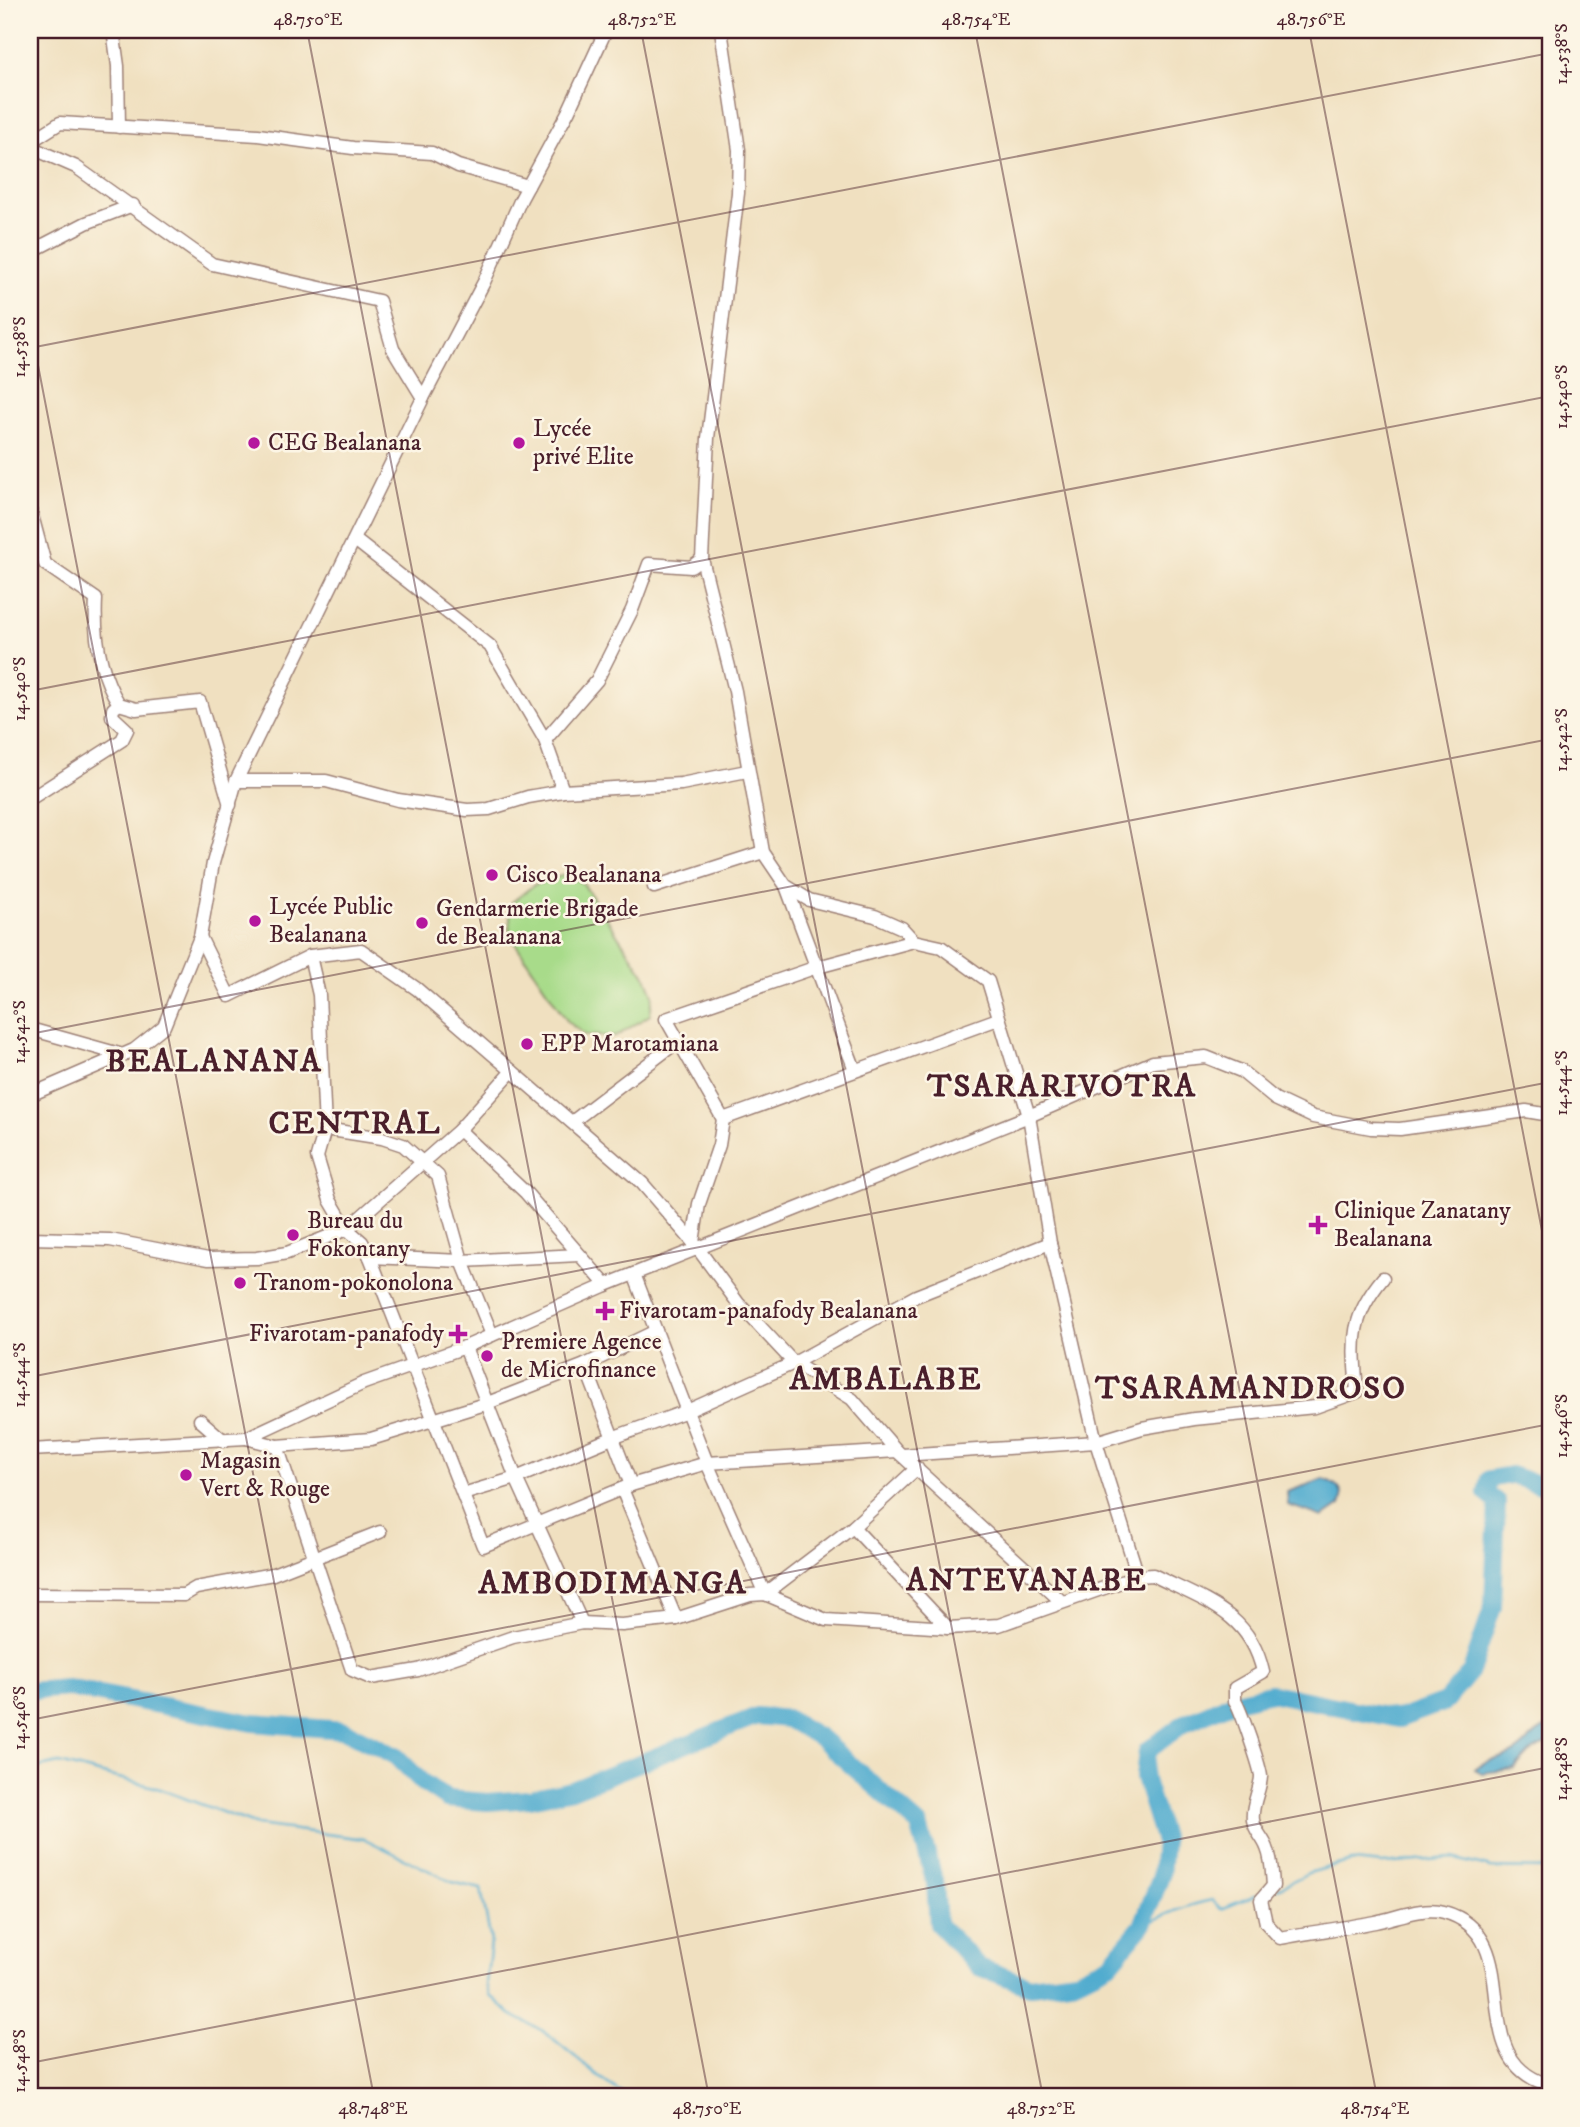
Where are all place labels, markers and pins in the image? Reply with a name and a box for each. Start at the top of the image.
place label: Lycée privé Elite [532,414,634,472]
place label: CEG Bealanana [268,428,422,458]
marker: CEG Bealanana [246,435,262,451]
marker: Lycée privé Elite [511,435,527,451]
place label: Cisco Bealanana [506,860,662,890]
marker: Cisco Bealanana [484,867,500,883]
place label: Lycée Public Bealanana [269,892,393,950]
place label: Gendarmerie Brigade de Bealanana [436,894,638,952]
marker: Lycée Public Bealanana [247,913,263,929]
marker: Gendarmerie Brigade de Bealanana [414,915,430,931]
place label: EPP Marotamiana [541,1029,720,1059]
marker: EPP Marotamiana [519,1036,535,1052]
place label: Clinique Zanatany Bealanana [1334,1196,1511,1254]
place label: Bureau du Fokontany [307,1206,411,1264]
marker: Clinique Zanatany Bealanana [1308,1215,1328,1235]
marker: Bureau du Fokontany [285,1227,301,1243]
place label: Tranom-pokonolona [254,1268,454,1298]
marker: Tranom-pokonolona [232,1275,248,1291]
place label: Fivarotam-panafody Bealanana [619,1296,918,1326]
marker: Fivarotam-panafody Bealanana [597,1303,613,1319]
place label: Fivarotam-panafody [249,1319,445,1349]
marker: Fivarotam-panafody [450,1326,466,1342]
place label: Premiere Agence de Microfinance [501,1327,662,1385]
marker: Premiere Agence de Microfinance [479,1348,495,1364]
place label: Magasin Vert & Rouge [199,1446,330,1504]
marker: Magasin Vert & Rouge [178,1467,194,1483]

